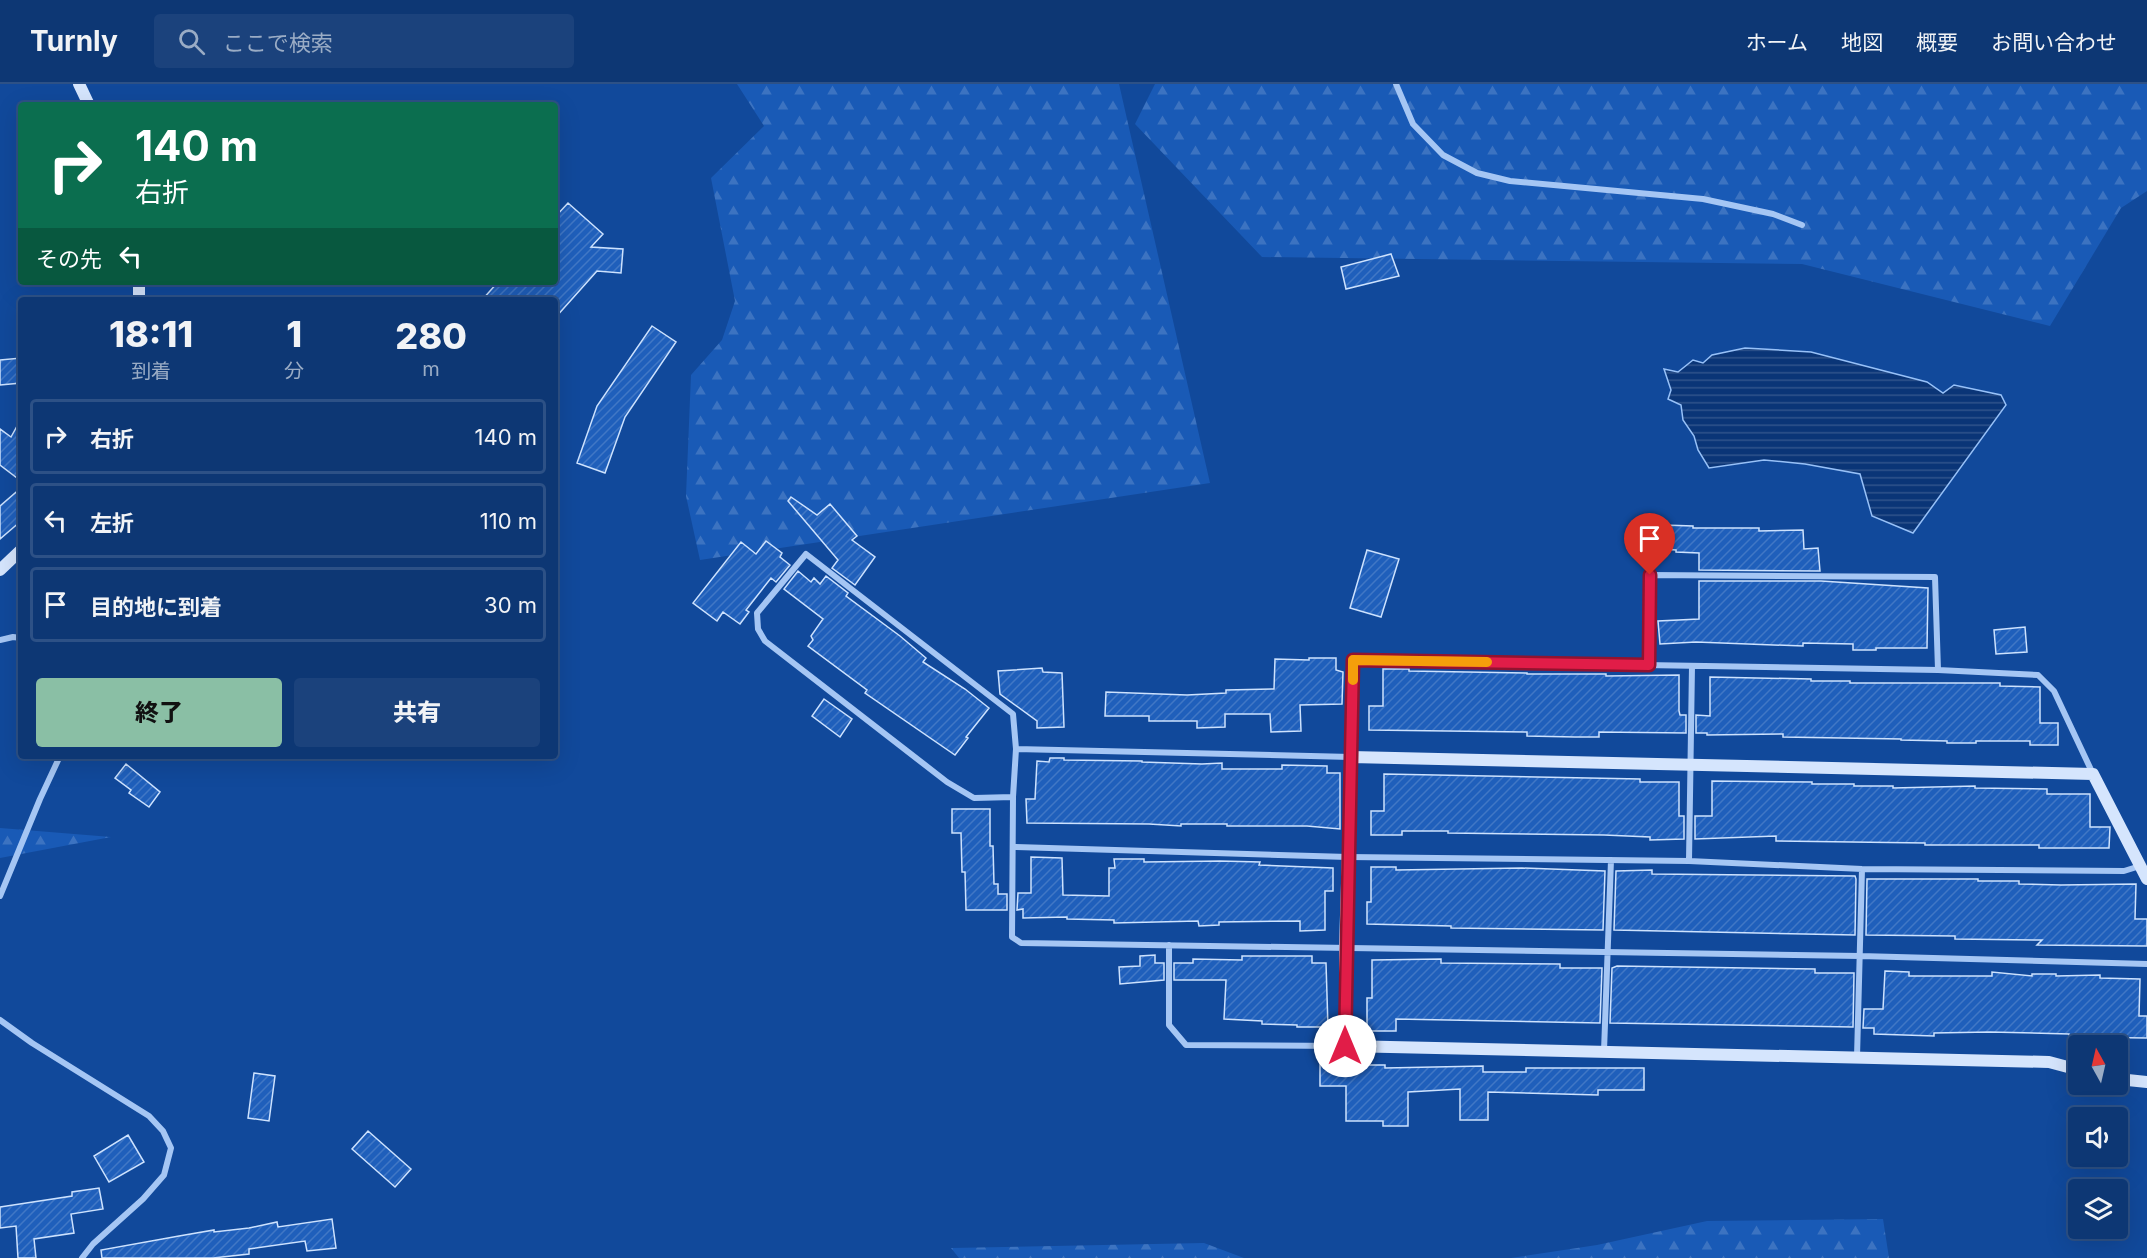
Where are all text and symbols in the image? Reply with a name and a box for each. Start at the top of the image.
search box [154,14,574,68]
text: Turnly [30,24,118,58]
icon: search [175,25,208,58]
text: ここで検索 [223,30,333,56]
text: ホーム [1746,30,1808,55]
text: 地図 [1841,30,1883,55]
text: 概要 [1916,30,1958,55]
text: お問い合わせ [1991,30,2117,55]
text: 140 m [135,120,258,171]
icon: right [36,126,114,204]
text: 右折 [135,176,189,209]
icon: left [114,240,147,273]
text: その先 [36,246,102,272]
text: 18:11 [109,312,193,356]
text: 1 [286,312,302,356]
text: 280 [395,314,467,358]
text: m [422,357,440,381]
text: 到着 [131,359,171,383]
text: 分 [284,359,304,383]
icon: right [39,420,72,453]
text: 140 m [475,424,537,450]
text: 右折 [90,426,134,452]
icon: left [39,504,72,537]
text: 110 m [480,508,537,534]
text: 左折 [90,510,134,536]
pin [1624,513,1675,575]
icon: arrive [1633,522,1666,555]
icon: arrive [39,588,72,621]
text: 30 m [484,592,537,618]
text: 目的地に到着 [90,594,222,620]
button: 終了 [36,678,282,747]
button: 共有 [294,678,540,747]
position arrow [1313,1014,1377,1078]
north arrow [2068,1035,2128,1095]
map controls [2068,1035,2128,1239]
button: sound [2068,1107,2128,1167]
button: layers [2068,1179,2128,1239]

